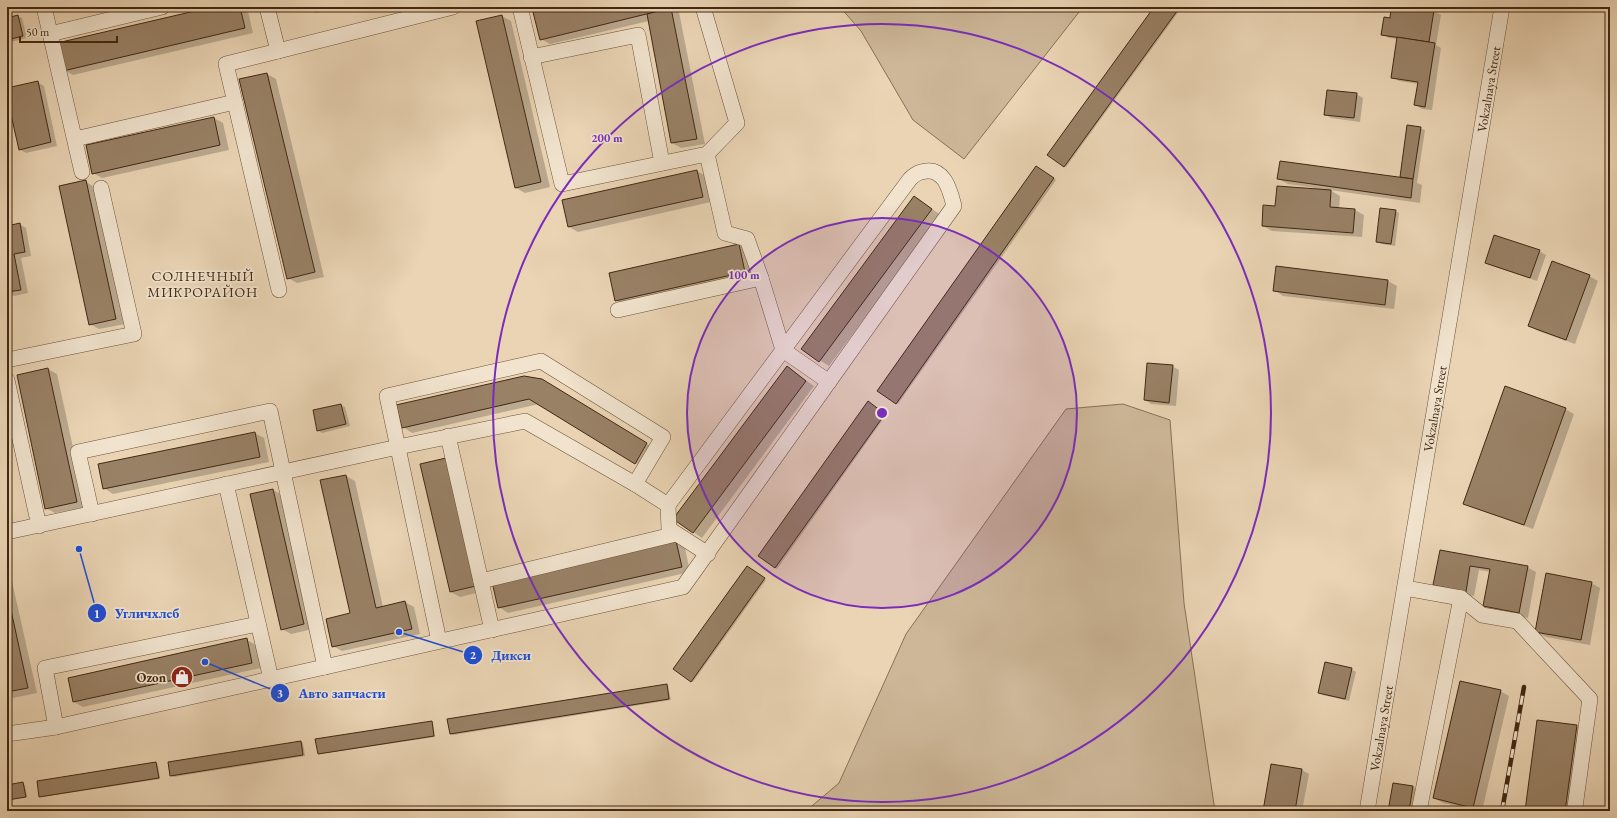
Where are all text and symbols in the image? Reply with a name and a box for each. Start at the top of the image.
scale bar [20,18,117,44]
text: 50 m [26,24,50,40]
street label: Vokzalnaya Street [1473,45,1504,133]
text: 200 m [591,130,623,146]
district label: СОЛНЕЧНЫЙ МИКРОРАЙОН [148,267,258,301]
text: 100 m [728,267,760,283]
street label: Vokzalnaya Street [1419,364,1450,453]
centre of rings [875,406,889,420]
callout: Угличхлеб [87,600,187,626]
text: Угличхлеб [114,604,179,622]
text: 1 [94,606,100,622]
callout: Дикси [463,642,539,668]
text: Дикси [491,646,531,664]
text: 2 [470,647,477,663]
shop icon: Ozon [169,664,195,690]
place label: Ozon [137,669,167,686]
callout: Авто запчасти [270,680,393,706]
text: Авто запчасти [297,684,386,702]
street label: Vokzalnaya Street [1365,684,1396,772]
text: 3 [277,685,283,701]

